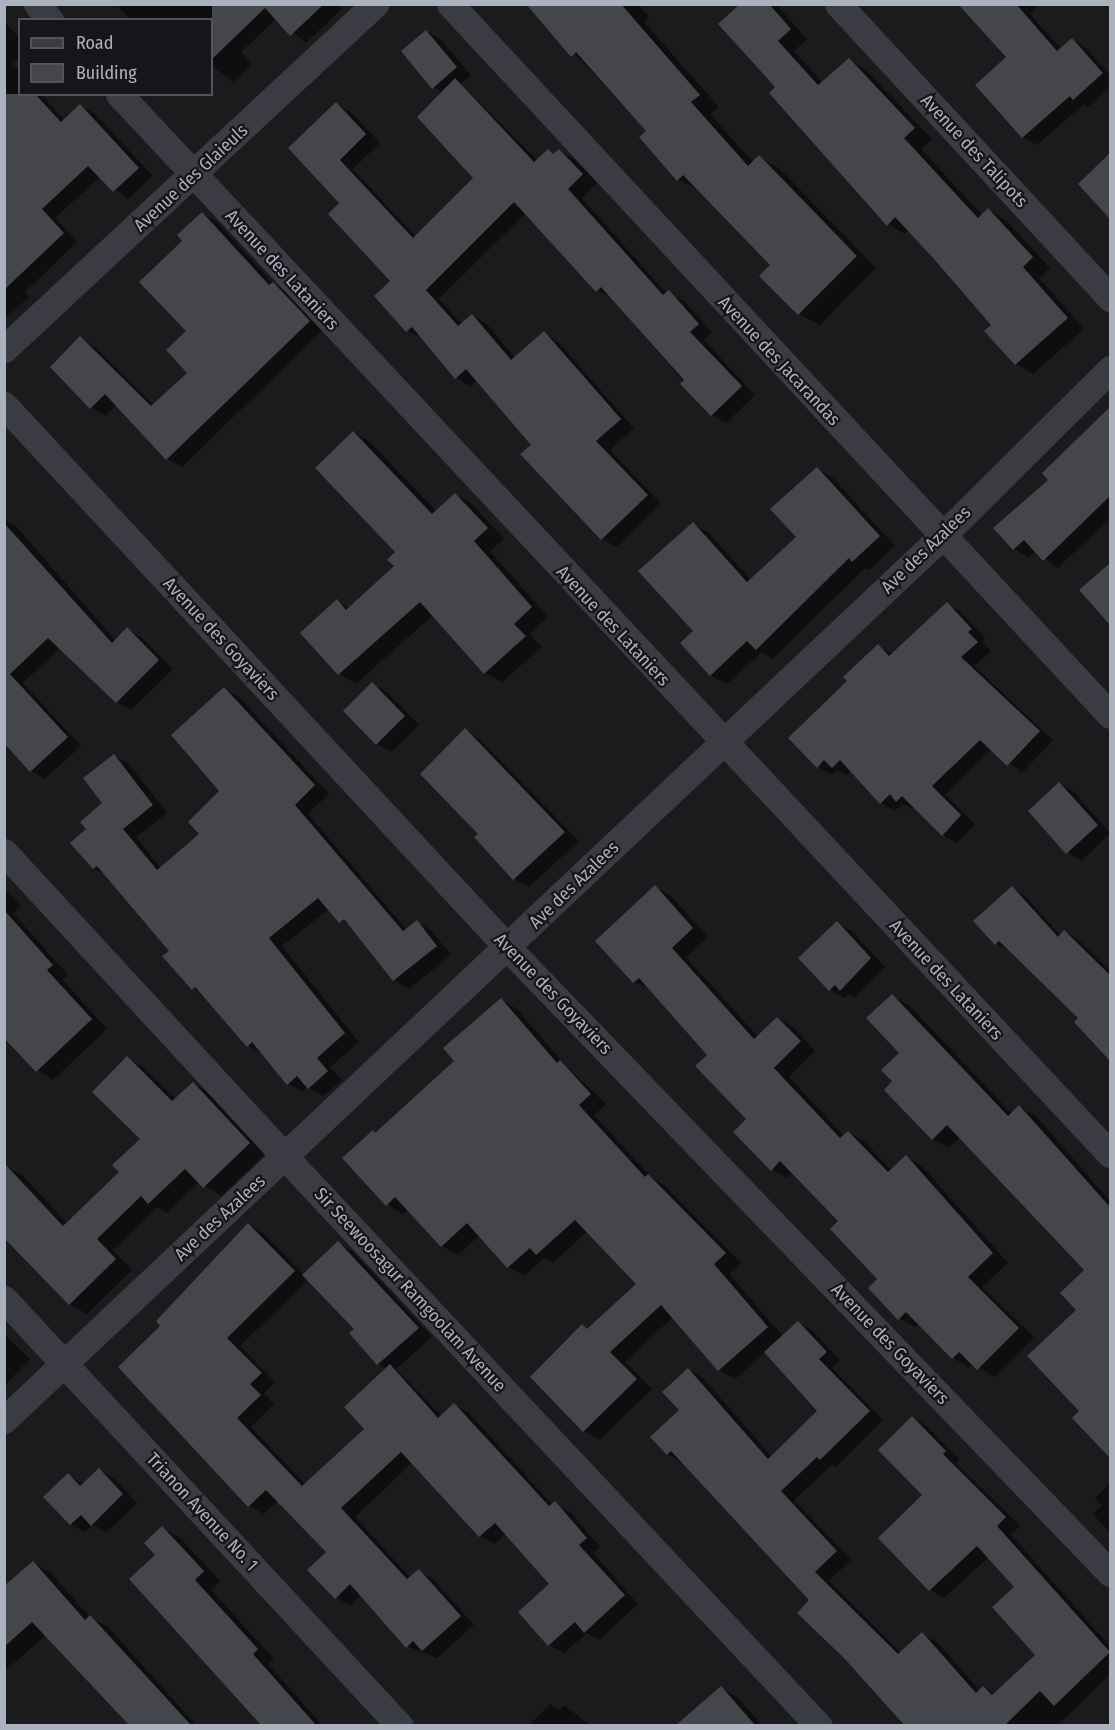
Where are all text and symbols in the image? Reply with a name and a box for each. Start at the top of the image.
legend [18,18,213,96]
text: Road [76,32,113,54]
text: Building [76,62,137,84]
street label: Avenue des Talipots [916,90,1032,212]
street label: Avenue des Glaieuls [130,120,252,236]
street label: Avenue des Lataniers [221,205,343,335]
street label: Avenue des Jacarandas [714,292,844,430]
street label: Ave des Azalees [877,502,975,598]
street label: Avenue des Lataniers [552,561,674,691]
street label: Avenue des Goyaviers [159,573,283,705]
street label: Ave des Azalees [525,837,623,933]
street label: Avenue des Lataniers [885,915,1007,1045]
street label: Avenue des Goyaviers [490,929,616,1059]
street label: Ave des Azalees [170,1171,270,1265]
street label: Sir Seewoosagur Ramgoolam Avenue [310,1184,510,1396]
street label: Avenue des Goyaviers [827,1279,953,1409]
street label: Trianon Avenue No. 1 [142,1448,262,1576]

